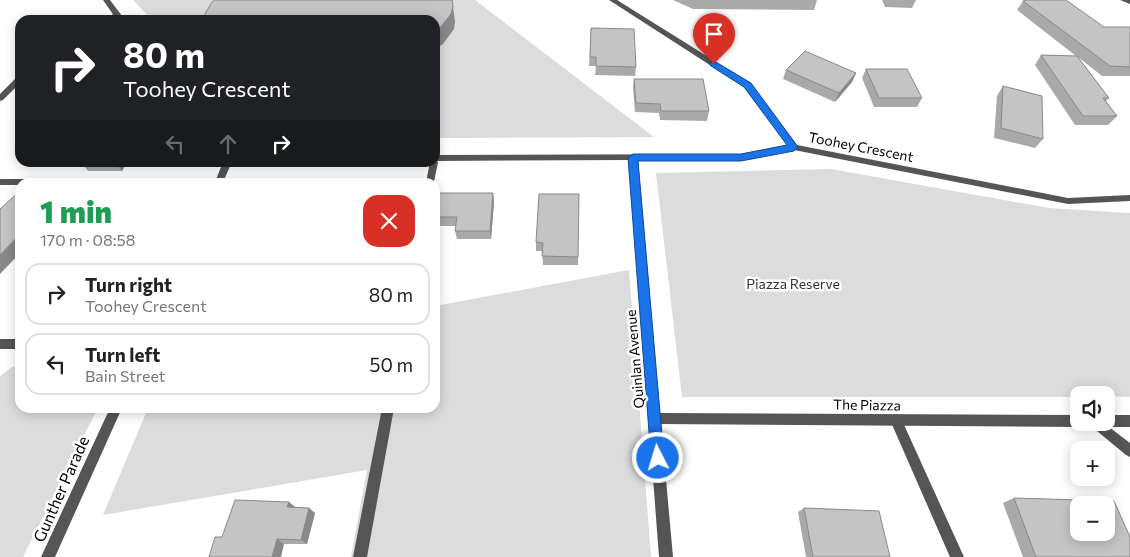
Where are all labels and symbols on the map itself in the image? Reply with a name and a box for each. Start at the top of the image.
pin [693,13,735,64]
street label: Toohey Crescent [807,128,915,165]
park label: Piazza Reserve [746,275,840,292]
street label: Quinlan Avenue [622,309,647,409]
street label: The Piazza [833,395,901,414]
position arrow [631,431,683,483]
street label: Gunther Parade [29,433,92,545]

